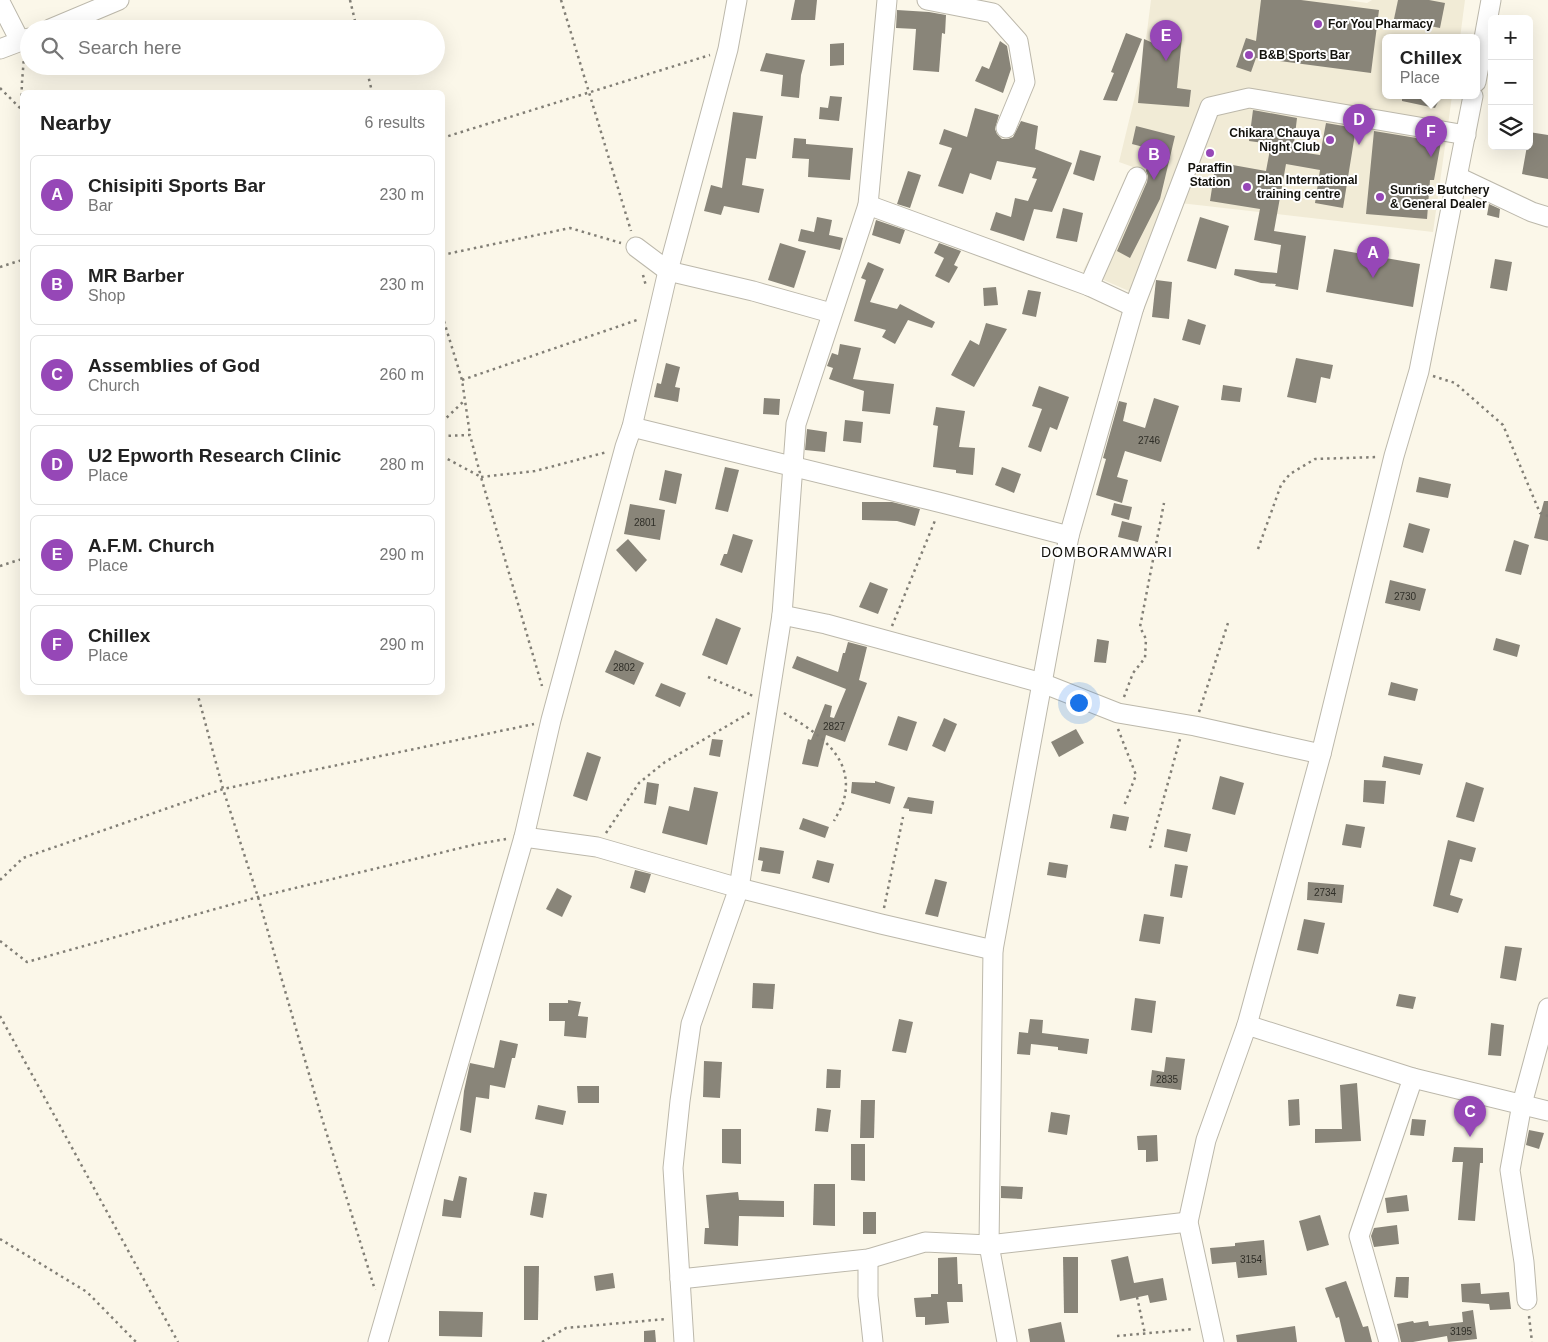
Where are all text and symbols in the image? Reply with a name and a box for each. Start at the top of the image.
map controls [1488,15,1533,150]
button: + [1488,15,1533,60]
place label: For You Pharmacy [1328,17,1433,31]
marker: For You Pharmacy [1312,18,1324,30]
search box [20,20,445,75]
pin: E [1150,20,1182,61]
icon: search [38,34,66,62]
popup [1382,34,1480,99]
text: Search here [78,37,182,58]
text: Chillex [1400,47,1462,68]
place label: B&B Sports Bar [1259,48,1350,62]
marker: B&B Sports Bar [1243,49,1255,61]
button: − [1488,60,1533,105]
text: Place [1400,69,1440,86]
pin: D [1343,104,1375,145]
button: layers [1488,105,1533,150]
text: Nearby [40,111,111,134]
text: 6 results [365,114,425,131]
pin: F [1415,116,1447,157]
place label: Chikara Chauya Night Club [1229,126,1320,154]
marker: Chikara Chauya Night Club [1324,134,1336,146]
pin: B [1138,139,1170,180]
marker: Paraffin Station [1204,147,1216,159]
place label: Paraffin Station [1188,161,1232,189]
place label: Plan International training centre [1257,173,1358,201]
text: Chisipiti Sports Bar [88,175,265,196]
marker: Plan International training centre [1241,181,1253,193]
place label: Sunrise Butchery & General Dealer [1390,183,1490,211]
text: A [51,186,63,203]
text: 230 m [380,186,424,203]
marker: Sunrise Butchery & General Dealer [1374,191,1386,203]
text: Bar [88,197,113,214]
pin: A [1357,237,1389,278]
text: MR Barber [88,265,184,286]
text: B [51,276,63,293]
text: 230 m [380,276,424,293]
text: Shop [88,287,125,304]
text: Assemblies of God [88,355,260,376]
text: C [51,366,63,383]
text: 260 m [380,366,424,383]
text: Church [88,377,140,394]
house number: 2746 [1138,435,1161,446]
text: U2 Epworth Research Clinic [88,445,341,466]
text: D [51,456,63,473]
text: 280 m [380,456,424,473]
text: Place [88,467,128,484]
house number: 2801 [634,517,657,528]
text: A.F.M. Church [88,535,215,556]
district label: DOMBORAMWARI [1041,544,1173,560]
text: E [52,546,62,563]
text: 290 m [380,546,424,563]
text: Place [88,557,128,574]
house number: 2730 [1394,591,1417,602]
text: Chillex [88,625,150,646]
text: F [52,636,62,653]
text: 290 m [380,636,424,653]
text: Place [88,647,128,664]
house number: 2802 [613,662,636,673]
your location [1066,690,1092,716]
house number: 2827 [823,721,846,732]
house number: 2734 [1314,887,1337,898]
house number: 2835 [1156,1074,1179,1085]
pin: C [1454,1096,1486,1137]
house number: 3154 [1240,1254,1263,1265]
house number: 3195 [1450,1326,1473,1337]

